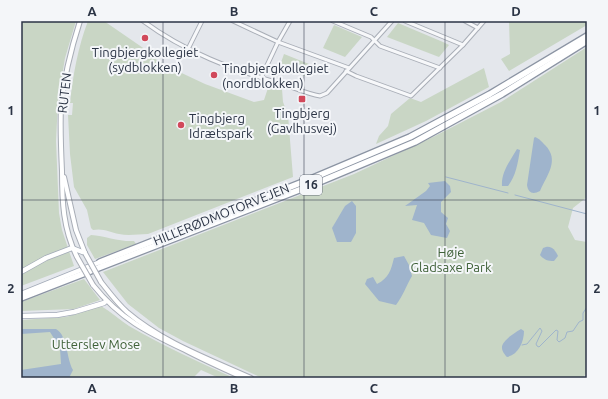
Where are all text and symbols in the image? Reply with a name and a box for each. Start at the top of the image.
text: A [87,4,97,18]
text: B [230,4,239,18]
text: C [370,4,379,18]
text: D [511,4,521,18]
marker: Tingbjergkollegiet (sydblokken) [140,33,150,43]
place label: Tingbjergkollegiet (sydblokken) [92,45,198,75]
place label: Tingbjergkollegiet (nordblokken) [222,61,329,91]
marker: Tingbjergkollegiet (nordblokken) [209,70,219,80]
street label: RUTEN [55,72,73,114]
marker: Tingbjerg (Gavlhusvej) [297,94,307,104]
text: 1 [7,103,15,117]
text: 1 [593,103,601,117]
place label: Tingbjerg (Gavlhusvej) [267,106,337,136]
place label: Tingbjerg Idrætspark [189,111,253,140]
marker: Tingbjerg Idrætspark [176,120,186,130]
road number: 16 [300,175,322,195]
street label: HILLERØDMOTORVEJEN [151,180,291,248]
park label: Høje Gladsaxe Park [410,245,492,274]
text: 2 [7,281,15,295]
text: 2 [593,281,601,295]
park label: Utterslev Mose [52,337,140,351]
text: A [87,381,97,395]
text: B [230,381,239,395]
text: C [370,381,379,395]
text: D [511,381,521,395]

